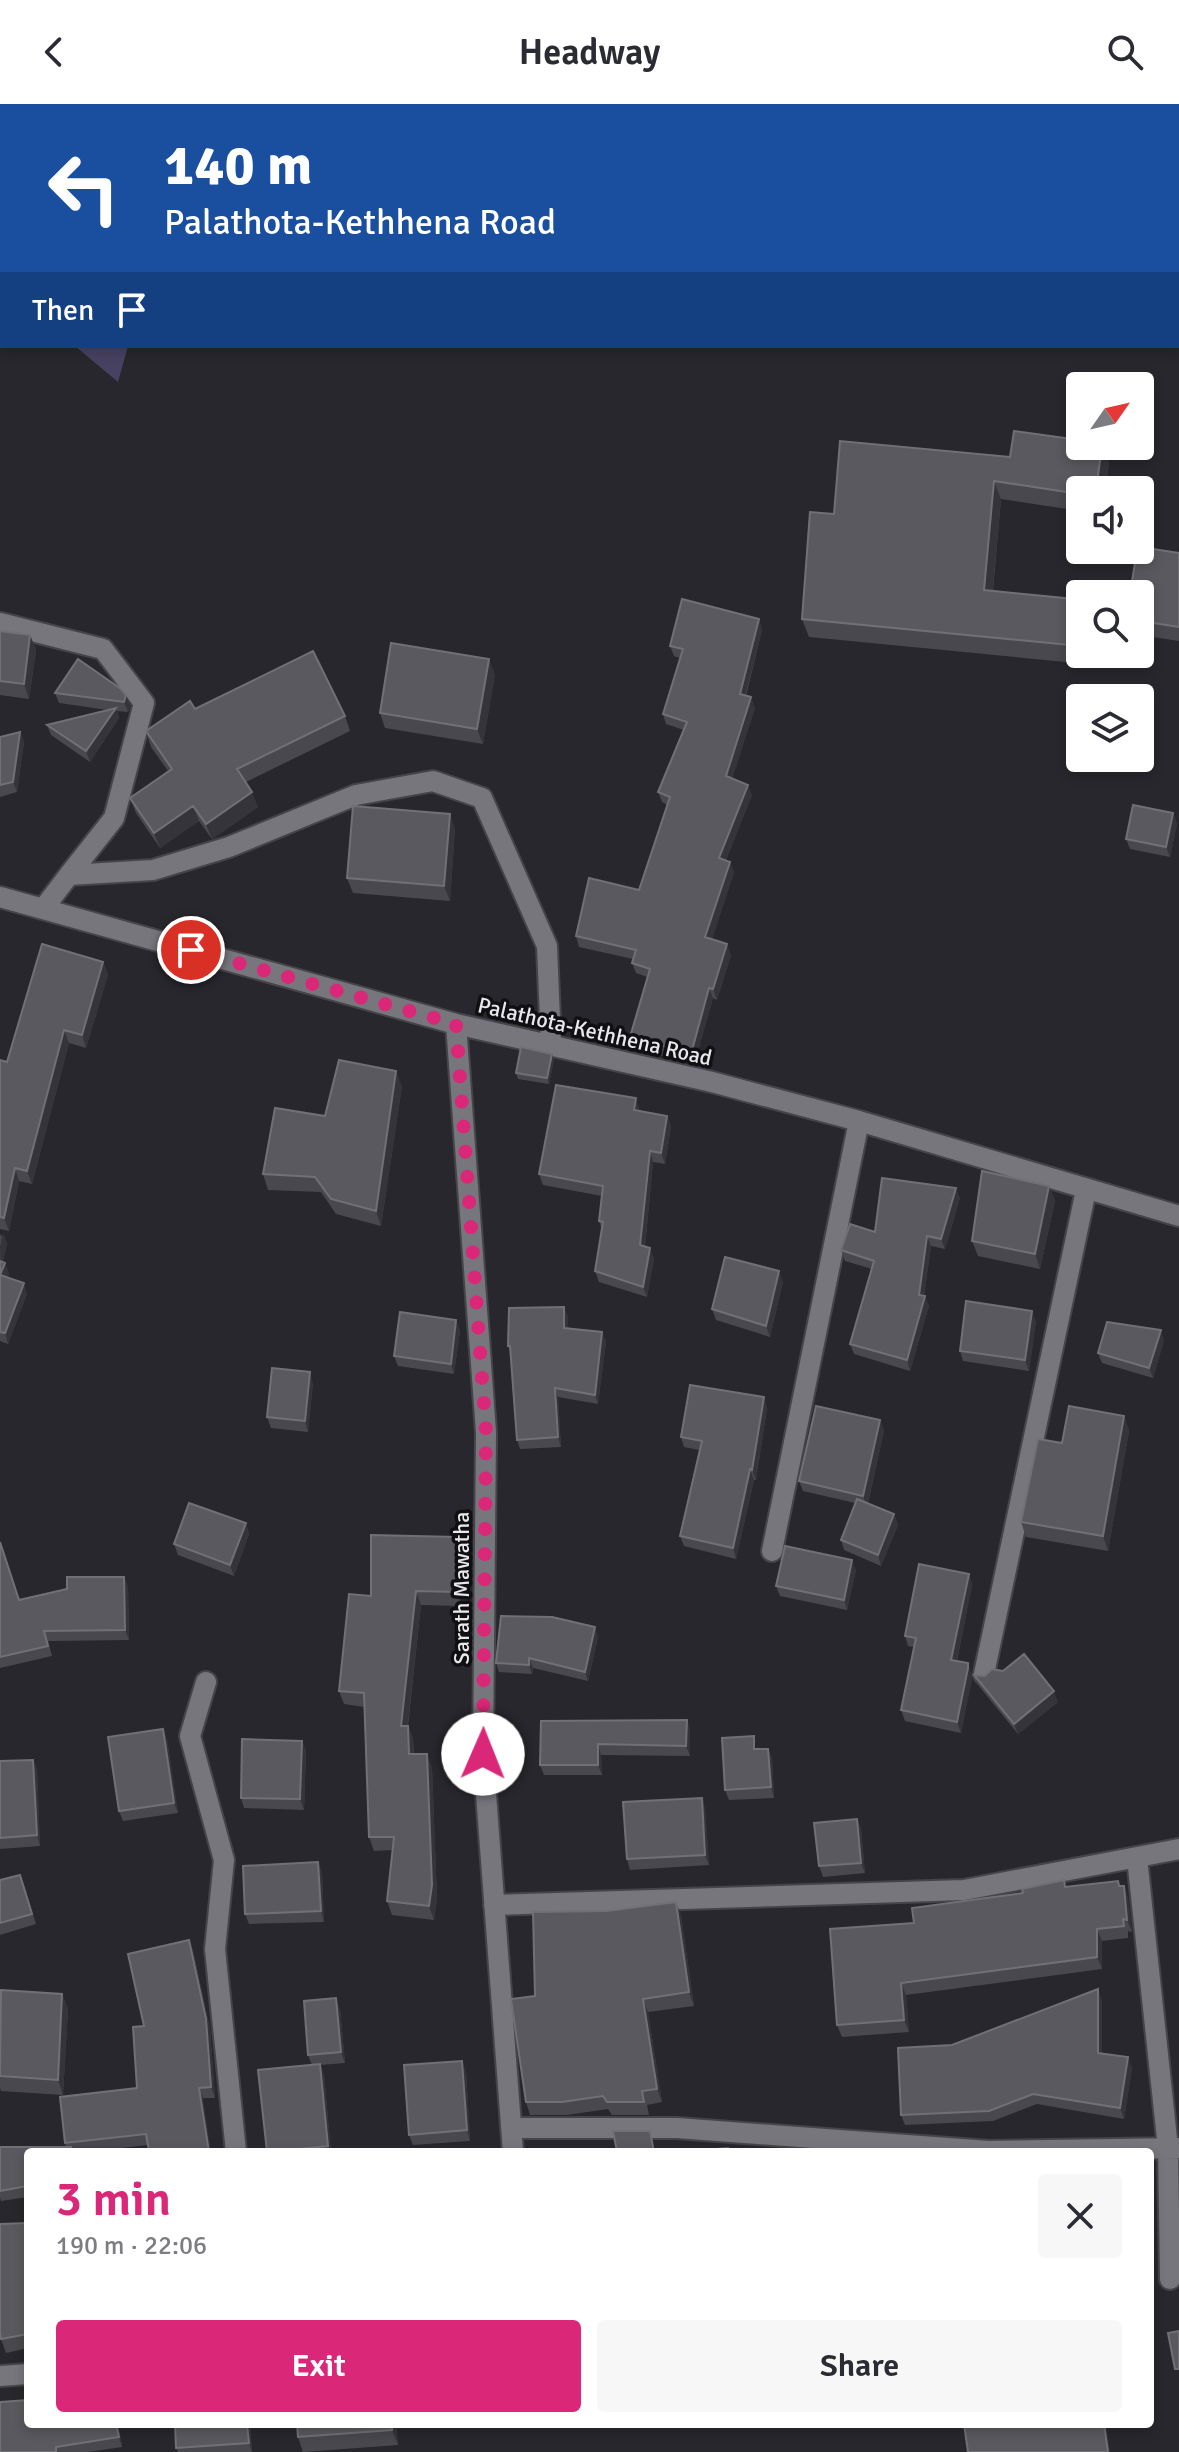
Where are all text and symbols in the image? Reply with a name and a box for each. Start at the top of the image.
icon: back [32,30,76,74]
text: Headway [519,30,660,75]
icon: search [1103,30,1147,74]
text: 140 m [164,131,312,200]
icon: left [32,136,136,240]
text: Palathota-Kethhena Road [164,200,556,245]
icon: arrive [110,288,154,332]
text: Then [32,292,94,329]
north arrow [1066,372,1154,460]
map controls [1066,372,1154,772]
button: sound [1066,476,1154,564]
button: search [1066,580,1154,668]
button: layers [1066,684,1154,772]
pin [157,916,225,984]
icon: arrive [169,928,213,972]
street label: Palathota-Kethhena Road [475,991,715,1072]
street label: Sarath Mawatha [448,1512,475,1664]
position arrow [441,1712,525,1796]
text: 3 min [56,2170,171,2229]
button: close [1038,2174,1122,2258]
text: 190 m · 22:06 [56,2230,207,2262]
button: Exit [56,2320,581,2412]
button: Share [597,2320,1122,2412]

